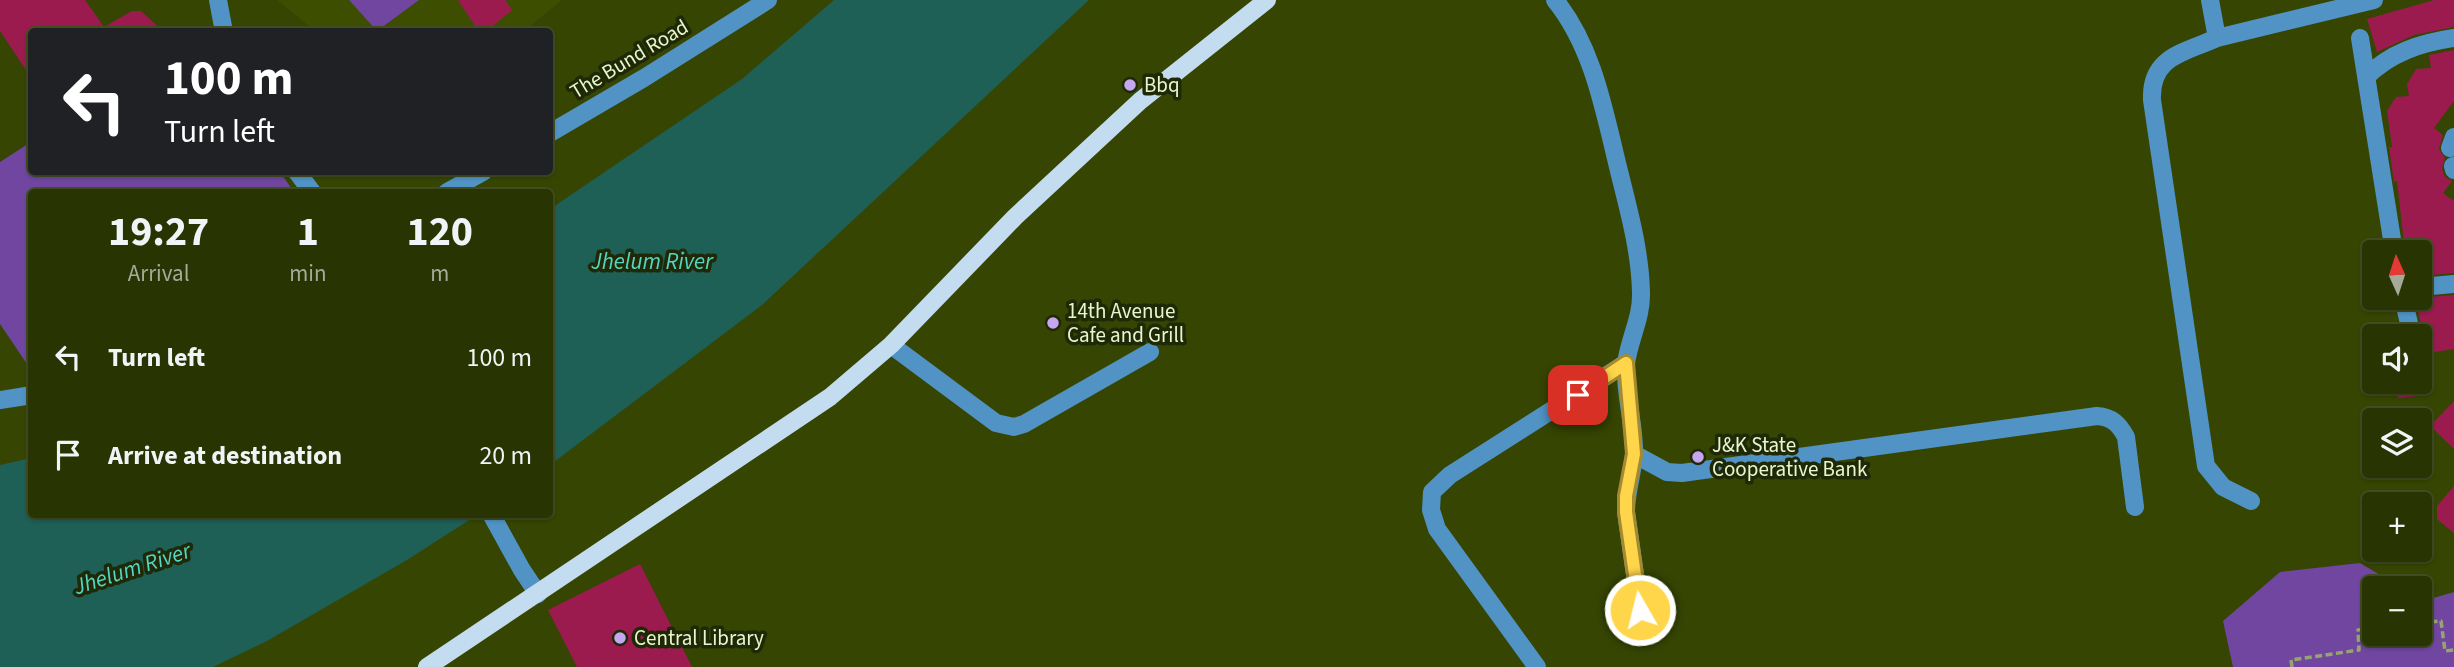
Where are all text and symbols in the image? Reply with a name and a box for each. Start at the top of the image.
street label: The Bund Road [564,12,694,106]
text: 100 m [164,44,293,114]
icon: left [49,56,140,147]
place label: Bbq [1144,70,1180,100]
marker: Bbq [1122,77,1138,93]
text: Turn left [164,109,275,155]
text: 19:27 [108,202,209,262]
text: 1 [297,202,319,262]
text: 120 [406,202,473,262]
north arrow [2362,240,2432,310]
map controls [2362,240,2432,646]
water label: Jhelum River [590,245,714,278]
text: Arrival [128,257,190,290]
text: min [289,257,327,290]
text: m [430,257,449,290]
place label: 14th Avenue Cafe and Grill [1067,296,1184,350]
marker: 14th Avenue Cafe and Grill [1045,315,1061,331]
button: sound [2362,324,2432,394]
icon: left [49,338,87,376]
text: Turn left [108,339,205,376]
text: 100 m [466,339,532,376]
pin [1548,365,1608,425]
icon: arrive [1559,376,1597,414]
button: layers [2362,408,2432,478]
place label: J&K State Cooperative Bank [1712,430,1868,484]
icon: arrive [49,436,87,474]
text: Arrive at destination [108,437,342,474]
text: 20 m [479,437,532,474]
marker: J&K State Cooperative Bank [1690,449,1706,465]
button: + [2362,492,2432,562]
water label: Jhelum River [68,534,196,603]
position arrow [1603,573,1677,647]
button: − [2362,576,2432,646]
place label: Central Library [634,623,764,653]
marker: Central Library [612,630,628,646]

